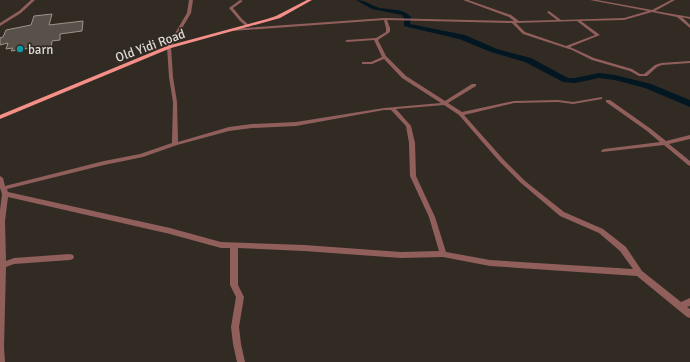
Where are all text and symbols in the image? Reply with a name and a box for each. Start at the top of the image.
street label: Old Yidi Road [113,26,188,66]
place label: barn [28,42,53,58]
marker: barn [15,44,25,54]

